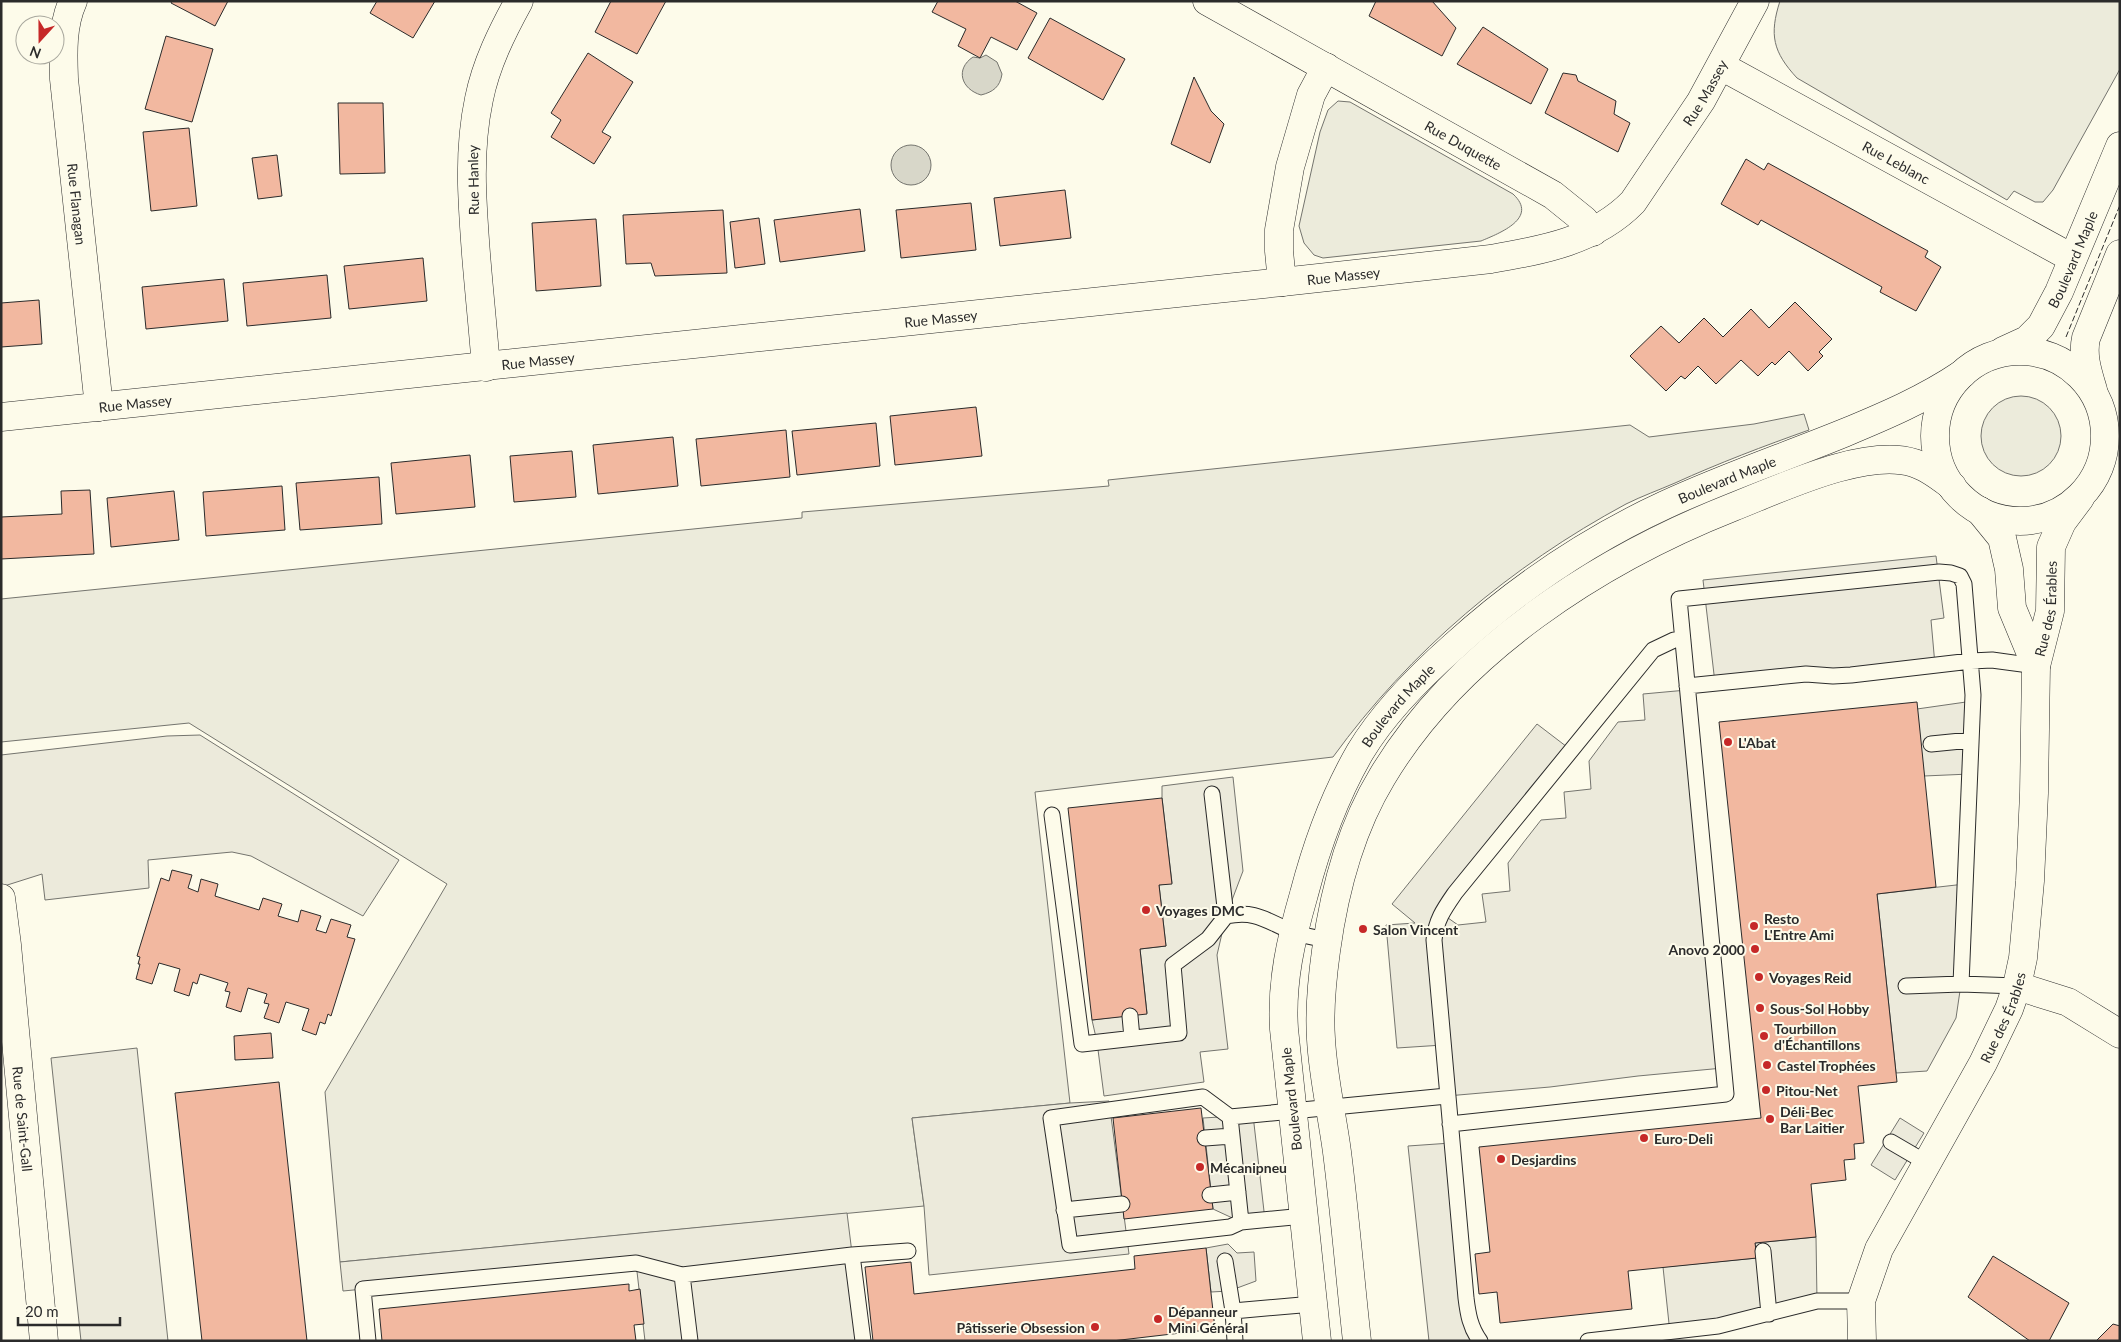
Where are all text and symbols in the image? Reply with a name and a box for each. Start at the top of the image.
north arrow [15,15,65,65]
text: N [27,43,43,62]
street label: Rue Massey [1678,56,1731,129]
street label: Rue Duquette [1422,116,1505,173]
street label: Rue Leblanc [1860,137,1933,187]
street label: Rue Hanley [464,144,482,215]
street label: Rue Flanagan [65,162,90,246]
street label: Boulevard Maple [2044,208,2100,311]
street label: Rue Massey [1306,263,1382,288]
street label: Rue Massey [903,306,979,330]
street label: Rue Massey [501,348,576,373]
street label: Rue Massey [98,390,174,415]
street label: Boulevard Maple [1675,452,1778,507]
street label: Rue des Érables [2030,561,2059,658]
street label: Boulevard Maple [1357,660,1438,750]
place label: L'Abat [1738,734,1777,751]
marker: L'Abat [1722,736,1734,748]
place label: Voyages DMC [1155,902,1245,919]
marker: Voyages DMC [1140,904,1152,916]
place label: Resto L'Entre Ami [1764,910,1834,943]
marker: Resto L'Entre Ami [1748,920,1760,932]
place label: Salon Vincent [1373,921,1459,938]
marker: Salon Vincent [1357,923,1369,935]
place label: Anovo 2000 [1667,941,1745,958]
marker: Anovo 2000 [1749,943,1761,955]
place label: Voyages Reid [1768,969,1852,986]
marker: Voyages Reid [1753,971,1765,983]
street label: Rue des Érables [1976,971,2028,1065]
place label: Sous-Sol Hobby [1770,1000,1870,1017]
marker: Sous-Sol Hobby [1754,1002,1766,1014]
place label: Tourbillon d'Échantillons [1774,1020,1860,1053]
marker: Tourbillon d'Échantillons [1758,1030,1770,1042]
street label: Boulevard Maple [1277,1046,1305,1152]
place label: Castel Trophées [1777,1057,1876,1074]
marker: Castel Trophées [1761,1059,1773,1071]
street label: Rue de Saint-Gall [10,1065,37,1172]
place label: Pitou-Net [1776,1082,1838,1099]
marker: Pitou-Net [1760,1084,1772,1096]
place label: Déli-Bec Bar Laitier [1780,1103,1845,1136]
marker: Déli-Bec Bar Laitier [1764,1113,1776,1125]
place label: Euro-Deli [1654,1130,1713,1147]
marker: Euro-Deli [1638,1132,1650,1144]
place label: Desjardins [1511,1151,1576,1168]
marker: Desjardins [1495,1153,1507,1165]
place label: Mécanipneu [1210,1159,1287,1176]
marker: Mécanipneu [1194,1161,1206,1173]
scale bar [18,1294,120,1326]
text: 20 m [25,1302,59,1320]
place label: Dépanneur Mini Général [1168,1303,1248,1336]
marker: Dépanneur Mini Général [1152,1313,1164,1325]
place label: Pâtisserie Obsession [957,1319,1085,1336]
marker: Pâtisserie Obsession [1089,1321,1101,1333]

